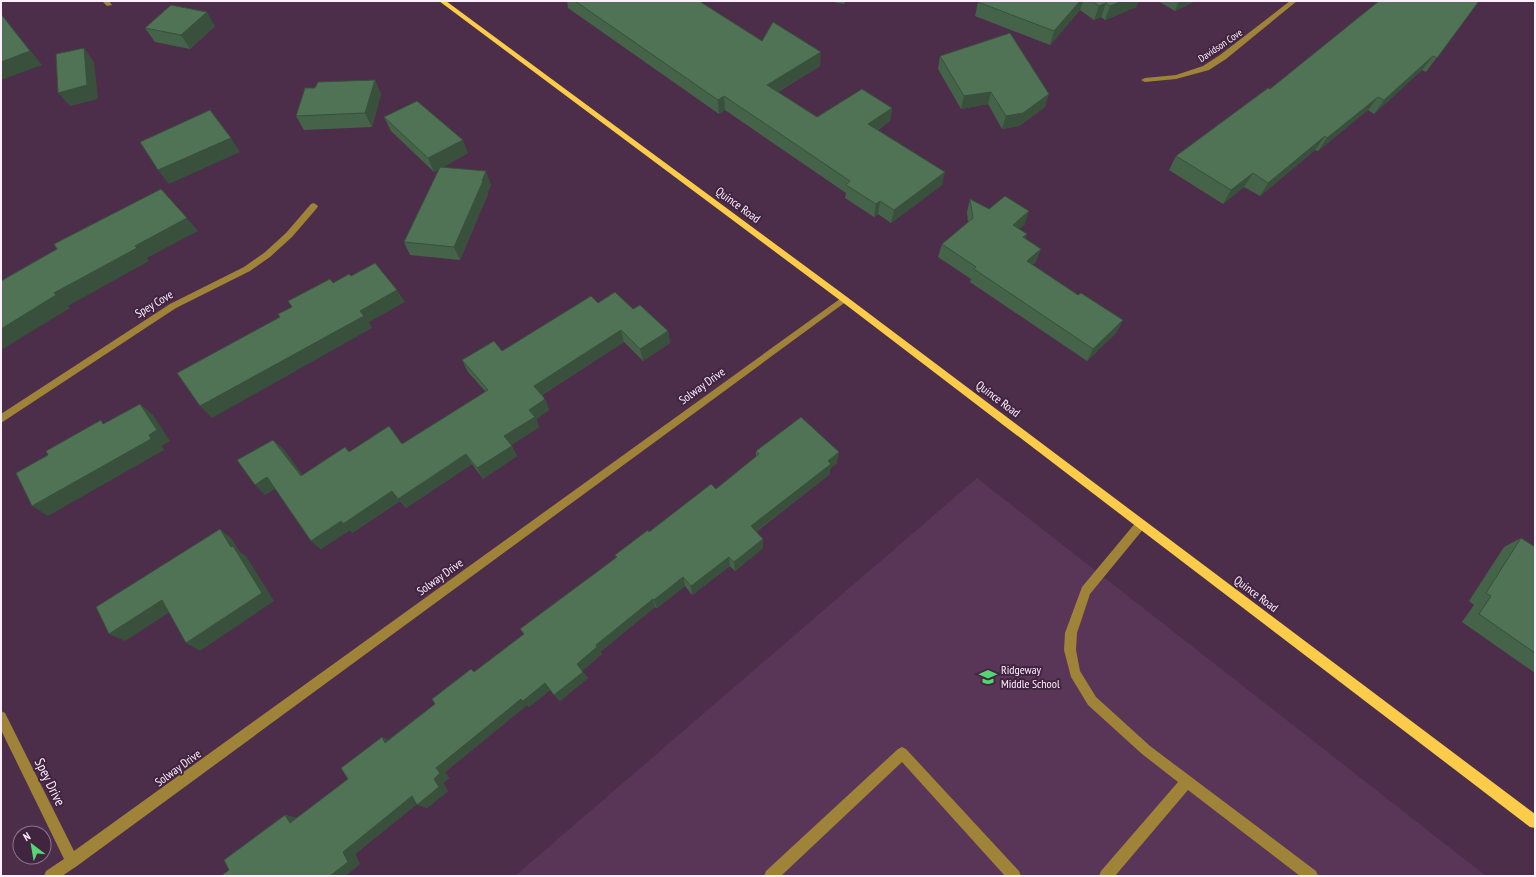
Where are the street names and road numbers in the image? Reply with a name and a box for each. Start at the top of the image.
street label: Davidson Cove [1196,26,1245,65]
street label: Quince Road [713,183,764,226]
street label: Spey Cove [132,286,175,321]
street label: Solway Drive [676,364,728,407]
street label: Quince Road [973,377,1023,420]
street label: Solway Drive [414,555,466,598]
street label: Quince Road [1231,572,1281,615]
street label: Solway Drive [152,746,204,789]
street label: Spey Drive [31,755,69,809]

